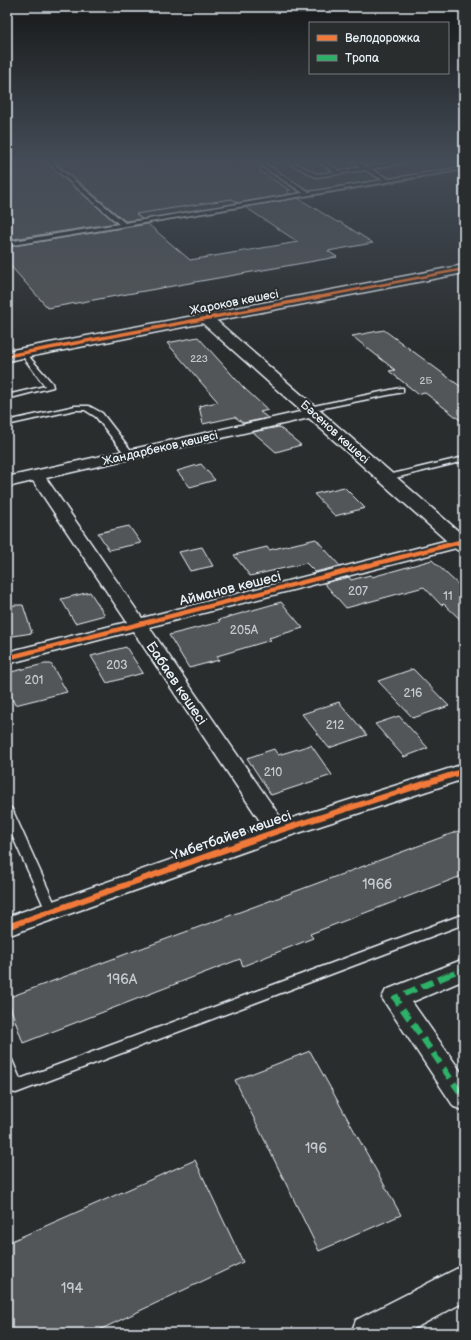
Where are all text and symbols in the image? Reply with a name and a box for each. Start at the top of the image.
legend [309,22,449,74]
text: Велодорожка [345,31,420,46]
text: Тропа [345,51,379,66]
street label: Жароков көшесі [188,287,280,318]
house number: 223 [190,353,208,365]
house number: 2Б [420,375,432,387]
street label: Бәсенов көшесі [297,397,372,467]
street label: Жандарбеков көшесі [101,428,220,469]
street label: Айманов көшесі [177,568,283,610]
house number: 207 [348,584,368,599]
house number: 11 [443,589,453,604]
house number: 205А [230,623,259,638]
street label: Бабаев көшесі [142,638,211,728]
house number: 203 [106,658,128,673]
house number: 201 [25,673,43,688]
house number: 216 [404,686,422,701]
house number: 212 [326,718,344,733]
house number: 210 [264,765,282,780]
street label: Үмбетбайев көшесі [169,807,294,864]
house number: 196б [362,876,392,893]
house number: 196А [107,971,138,988]
house number: 196 [305,1140,327,1157]
house number: 194 [61,1280,83,1297]

